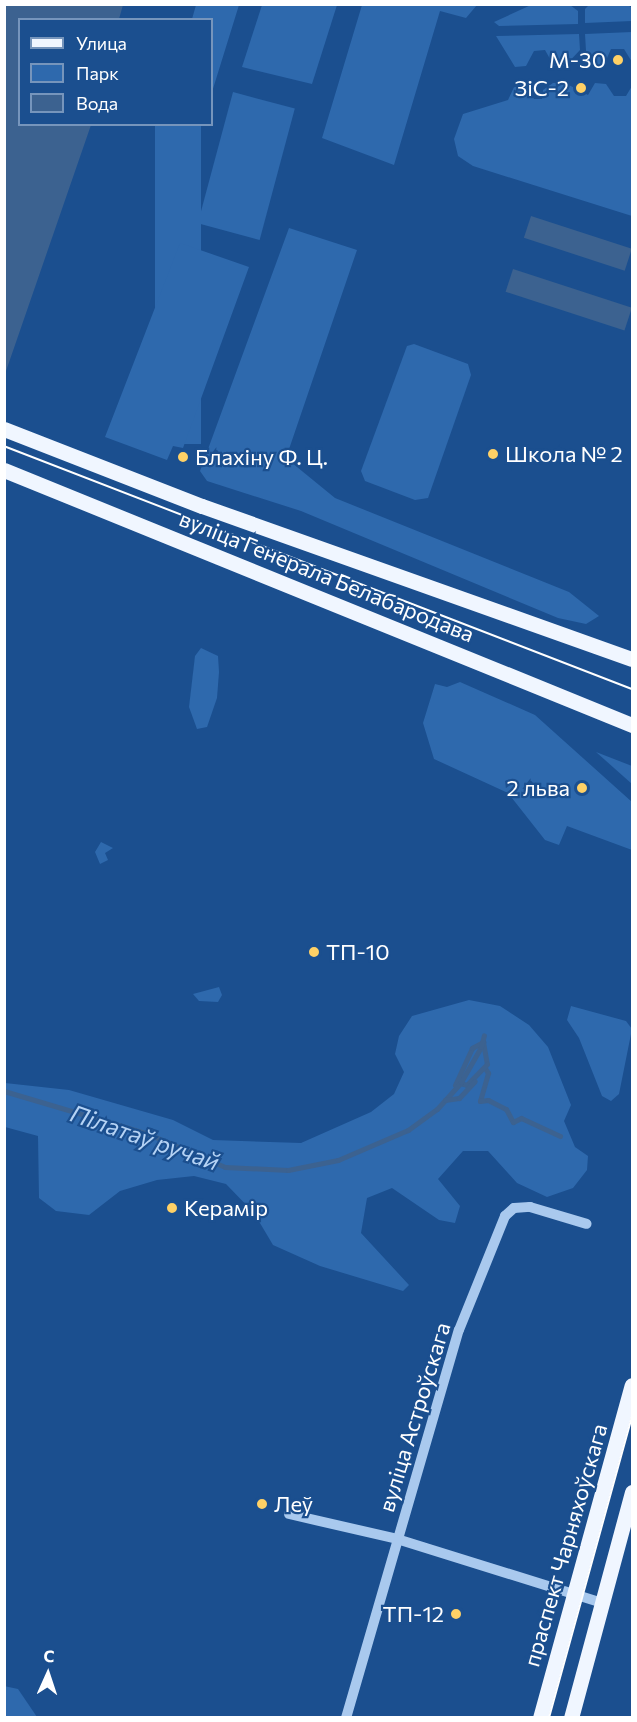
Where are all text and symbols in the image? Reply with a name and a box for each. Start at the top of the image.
legend [18,18,213,126]
text: Улица [76,32,127,54]
place label: М-30 [549,47,606,73]
marker: М-30 [611,53,625,67]
text: Парк [76,62,119,84]
place label: ЗіС-2 [515,75,569,101]
marker: ЗіС-2 [574,81,588,95]
text: Вода [76,92,118,114]
place label: Школа № 2 [505,441,623,467]
place label: Блахіну Ф. Ц. [195,444,328,470]
marker: Школа № 2 [486,447,500,461]
marker: Блахіну Ф. Ц. [176,450,190,464]
street label: вуліца Генерала Белабародава [176,505,478,647]
place label: 2 льва [507,775,570,801]
marker: 2 льва [575,781,589,795]
place label: ТП-10 [326,939,390,965]
marker: ТП-10 [307,945,321,959]
water label: Пілатаў ручай [67,1098,223,1176]
place label: Керамір [184,1195,268,1221]
marker: Керамір [165,1201,179,1215]
street label: вуліца Астроўскага [373,1319,455,1515]
street label: праспект Чарняхоўскага [518,1421,612,1669]
place label: Леў [274,1491,313,1517]
marker: Леў [255,1497,269,1511]
place label: ТП-12 [383,1601,444,1627]
marker: ТП-12 [449,1607,463,1621]
north arrow [18,1644,78,1704]
text: С [43,1646,55,1665]

